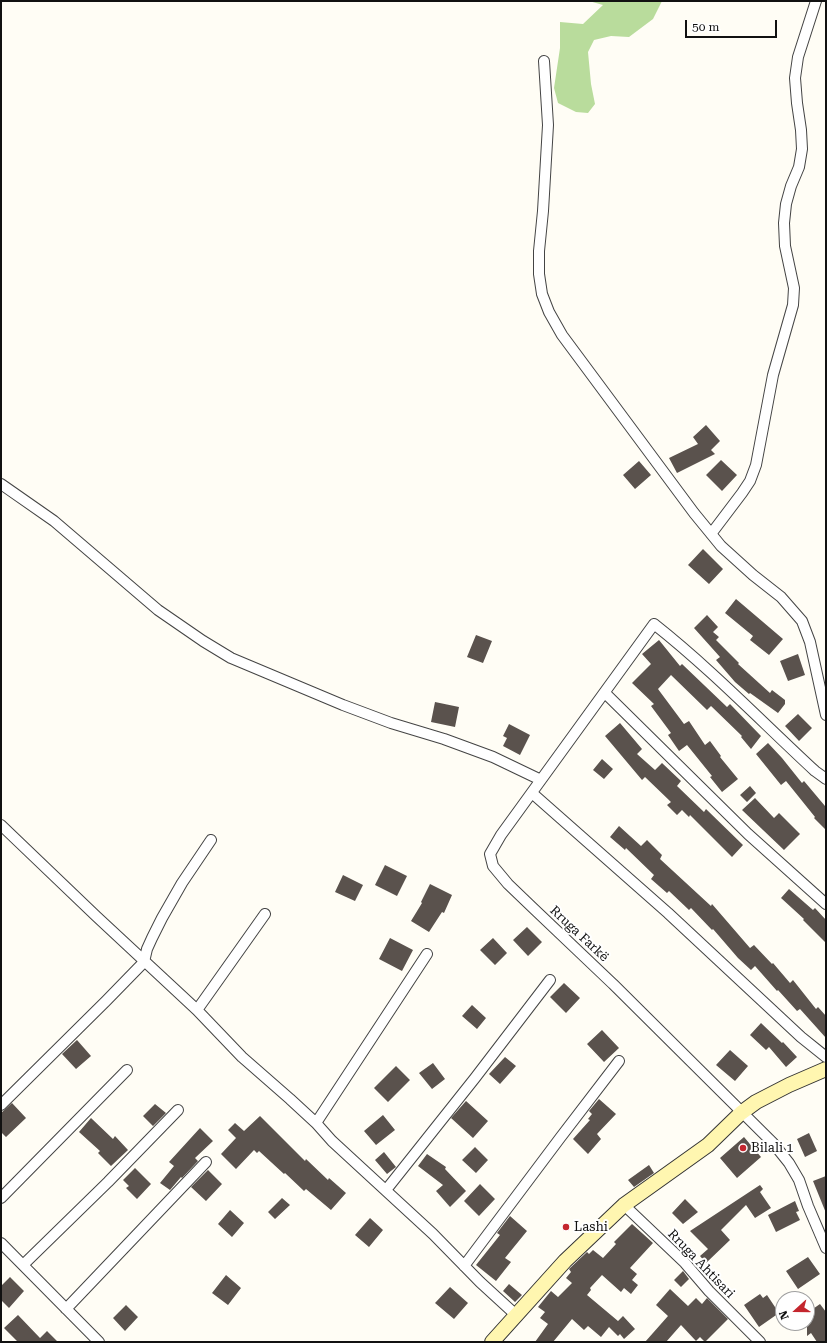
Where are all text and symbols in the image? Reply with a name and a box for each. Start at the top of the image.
scale bar [687,12,779,38]
text: 50 m [692,20,719,34]
street label: Rruga Farkë [546,903,612,965]
place label: Bilali 1 [751,1140,794,1156]
marker: Bilali 1 [738,1143,748,1153]
place label: Lashi [574,1219,608,1235]
marker: Lashi [561,1222,571,1232]
street label: Rruga Ahtisari [664,1226,738,1302]
north arrow [775,1291,815,1331]
text: N [777,1309,792,1321]

